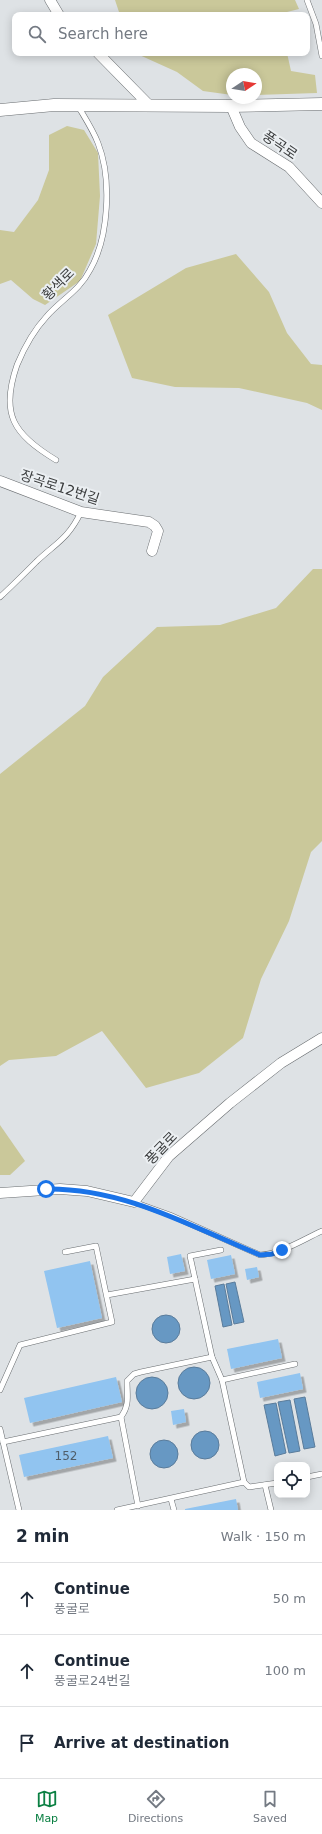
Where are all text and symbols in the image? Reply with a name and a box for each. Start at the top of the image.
search box [12,12,310,56]
icon: search [26,23,48,45]
text: Search here [58,25,148,43]
north arrow [226,68,262,104]
street label: 풍곡로 [260,128,301,163]
street label: 황색로 [39,265,77,303]
street label: 장곡로12번길 [18,467,102,507]
street label: 풍굴로 [142,1128,180,1167]
route start [37,1180,55,1198]
route end [273,1241,291,1259]
house number: 152 [55,1449,77,1463]
map controls [274,1462,310,1498]
button: locate [274,1462,310,1498]
text: 2 min [16,1526,69,1546]
text: Walk · 150 m [221,1529,306,1544]
text: Continue [54,1580,130,1598]
icon: ahead [16,1588,38,1610]
text: 50 m [273,1591,306,1606]
text: 풍굴로 [54,1601,90,1616]
text: Continue [54,1652,130,1670]
icon: ahead [16,1660,38,1682]
text: 100 m [264,1663,306,1678]
text: 풍굴로24번길 [54,1673,130,1688]
icon: arrive [16,1732,38,1754]
text: Arrive at destination [54,1734,229,1752]
tab: Map [35,1788,58,1825]
tab: Directions [128,1788,183,1825]
tab: Saved [253,1788,287,1825]

